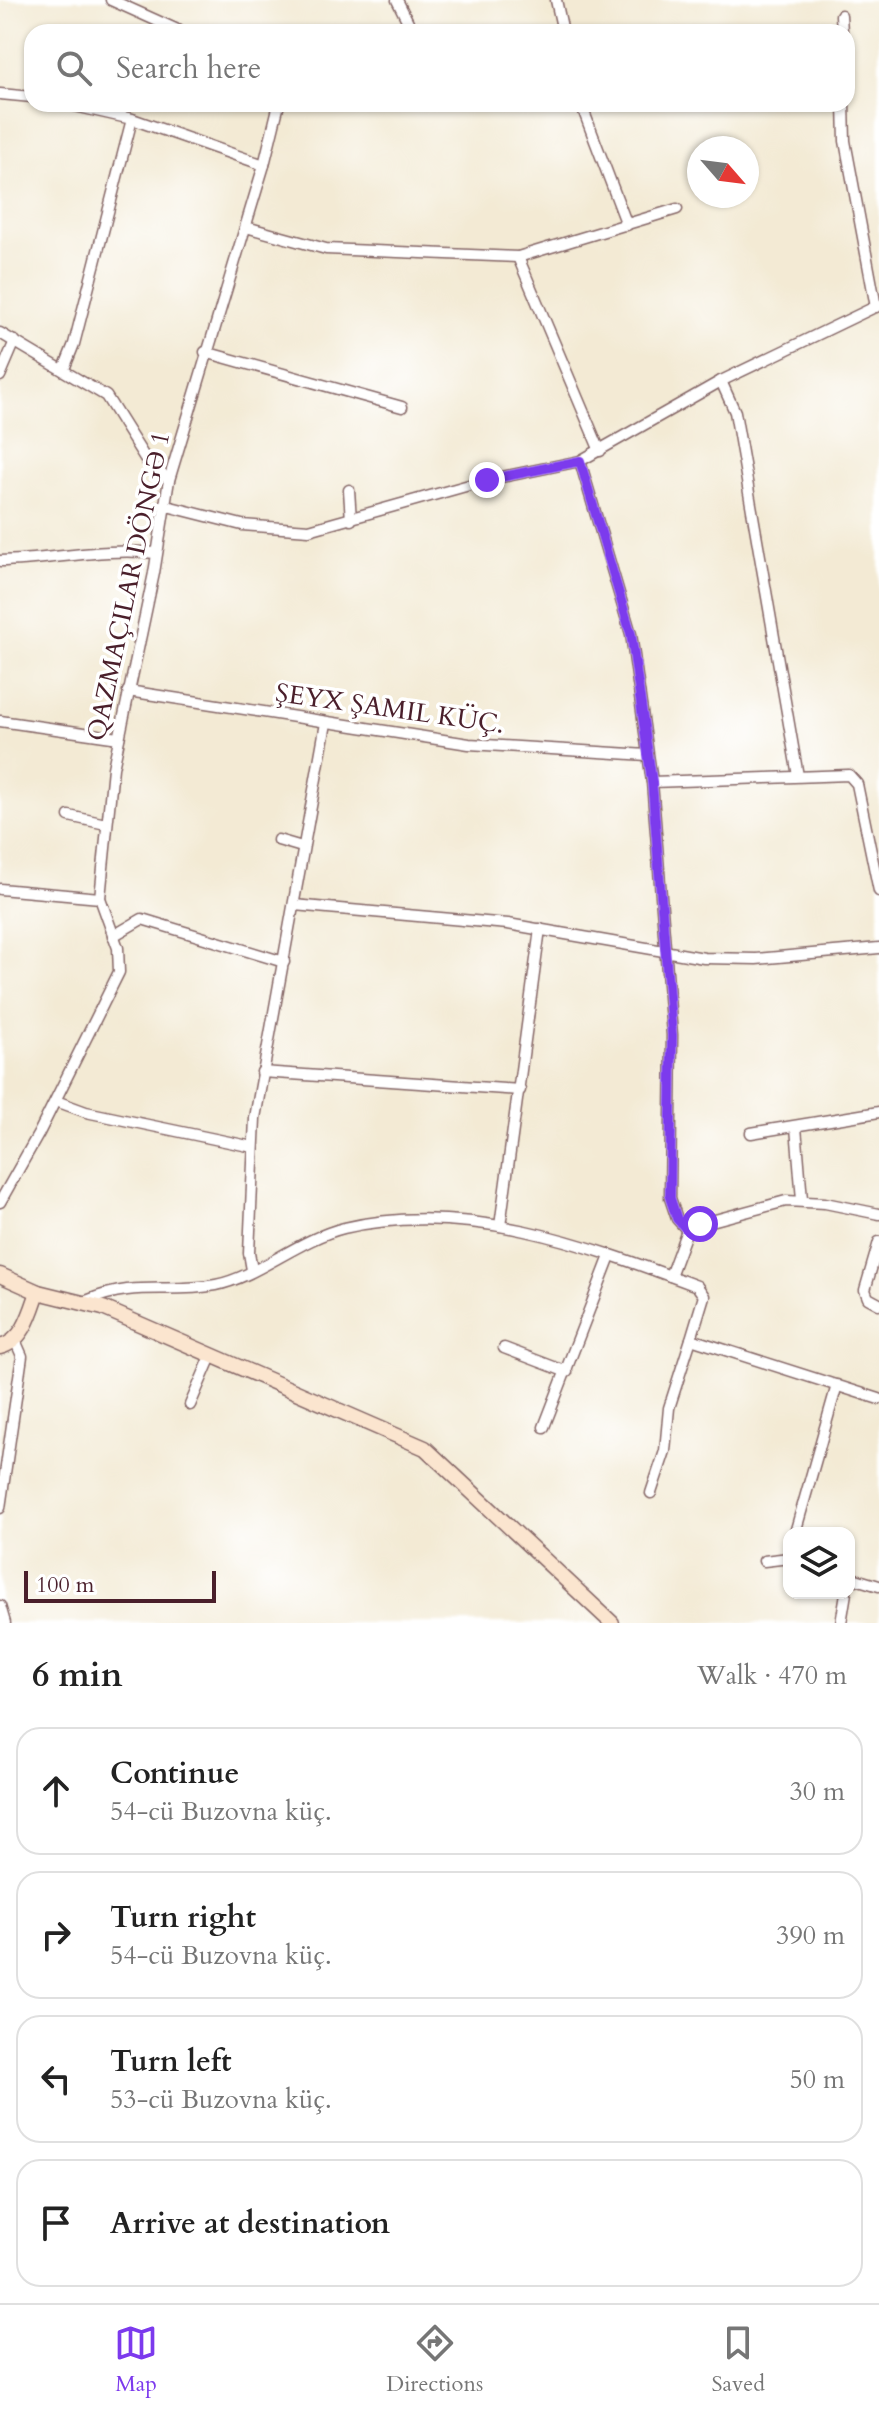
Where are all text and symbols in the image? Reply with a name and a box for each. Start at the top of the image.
search box [24,24,855,112]
icon: search [52,46,96,90]
text: Search here [116,48,261,89]
north arrow [687,136,759,208]
street label: QAZMAÇILAR DÖNGƏ 1 [79,428,178,744]
route end [469,462,505,498]
street label: ŞEYX ŞAMIL KÜÇ. [273,675,507,742]
route start [682,1206,718,1242]
map controls [783,1527,855,1599]
button: layers [783,1527,855,1599]
scale bar [24,1567,216,1603]
text: 100 m [36,1570,94,1600]
text: 6 min [32,1652,123,1698]
text: Walk · 470 m [697,1658,847,1693]
text: Continue [110,1753,239,1794]
icon: ahead [34,1769,78,1813]
text: 30 m [789,1774,845,1809]
text: 54-cü Buzovna küç. [110,1794,332,1829]
text: Turn right [110,1897,256,1938]
icon: right [34,1913,78,1957]
text: 390 m [776,1918,845,1953]
text: 54-cü Buzovna küç. [110,1938,332,1973]
text: Turn left [110,2041,232,2082]
icon: left [34,2057,78,2101]
text: 50 m [789,2062,845,2097]
text: 53-cü Buzovna küç. [110,2082,332,2117]
icon: arrive [34,2201,78,2245]
text: Arrive at destination [110,2203,390,2244]
tab: Map [114,2321,158,2399]
tab: Directions [386,2321,483,2399]
tab: Saved [712,2321,765,2399]

